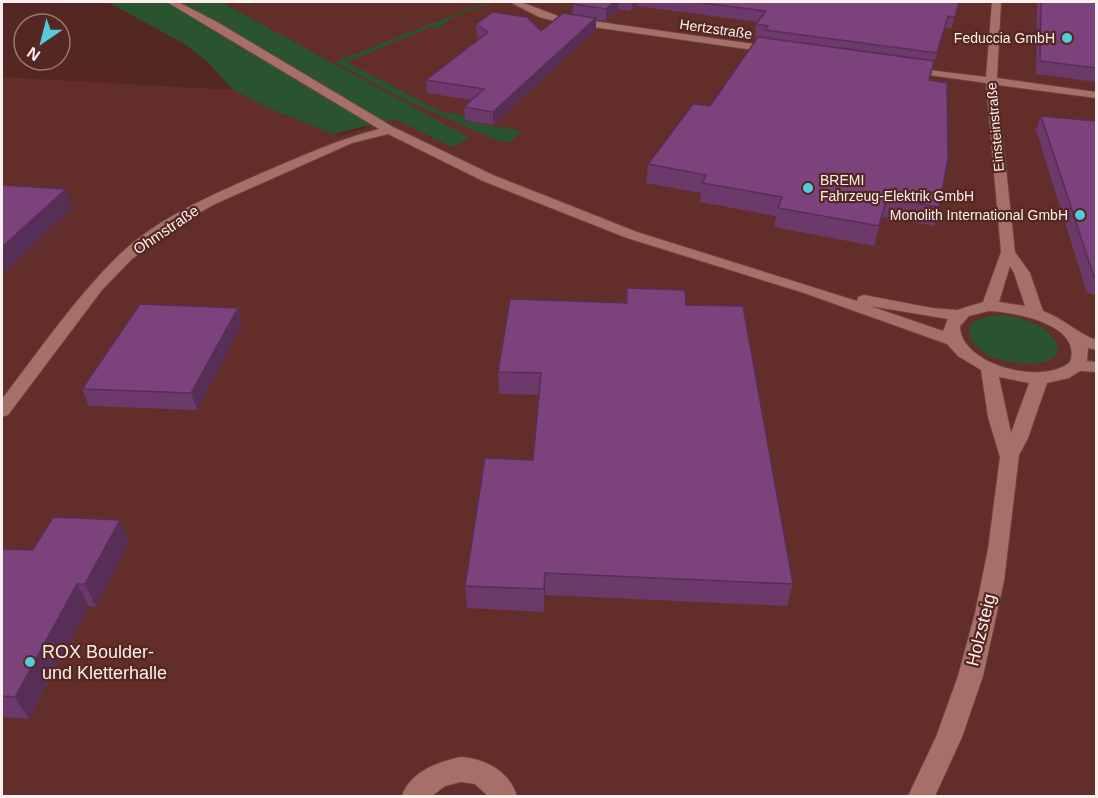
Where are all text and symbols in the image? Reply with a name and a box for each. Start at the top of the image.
north arrow [12,12,72,72]
street label: Hertzstraße [679,16,754,42]
place label: Feduccia GmbH [954,30,1055,46]
marker: Feduccia GmbH [1060,31,1074,45]
text: N [24,44,43,64]
street label: Einsteinstraße [983,82,1007,172]
place label: BREMI Fahrzeug-Elektrik GmbH [820,172,974,204]
marker: BREMI Fahrzeug-Elektrik GmbH [801,181,815,195]
street label: Ohmstraße [130,202,202,258]
place label: Monolith International GmbH [890,207,1068,223]
marker: Monolith International GmbH [1073,208,1087,222]
street label: Holzsteig [962,592,1000,668]
place label: ROX Boulder- und Kletterhalle [42,642,167,683]
marker: ROX Boulder- und Kletterhalle [23,655,37,669]

